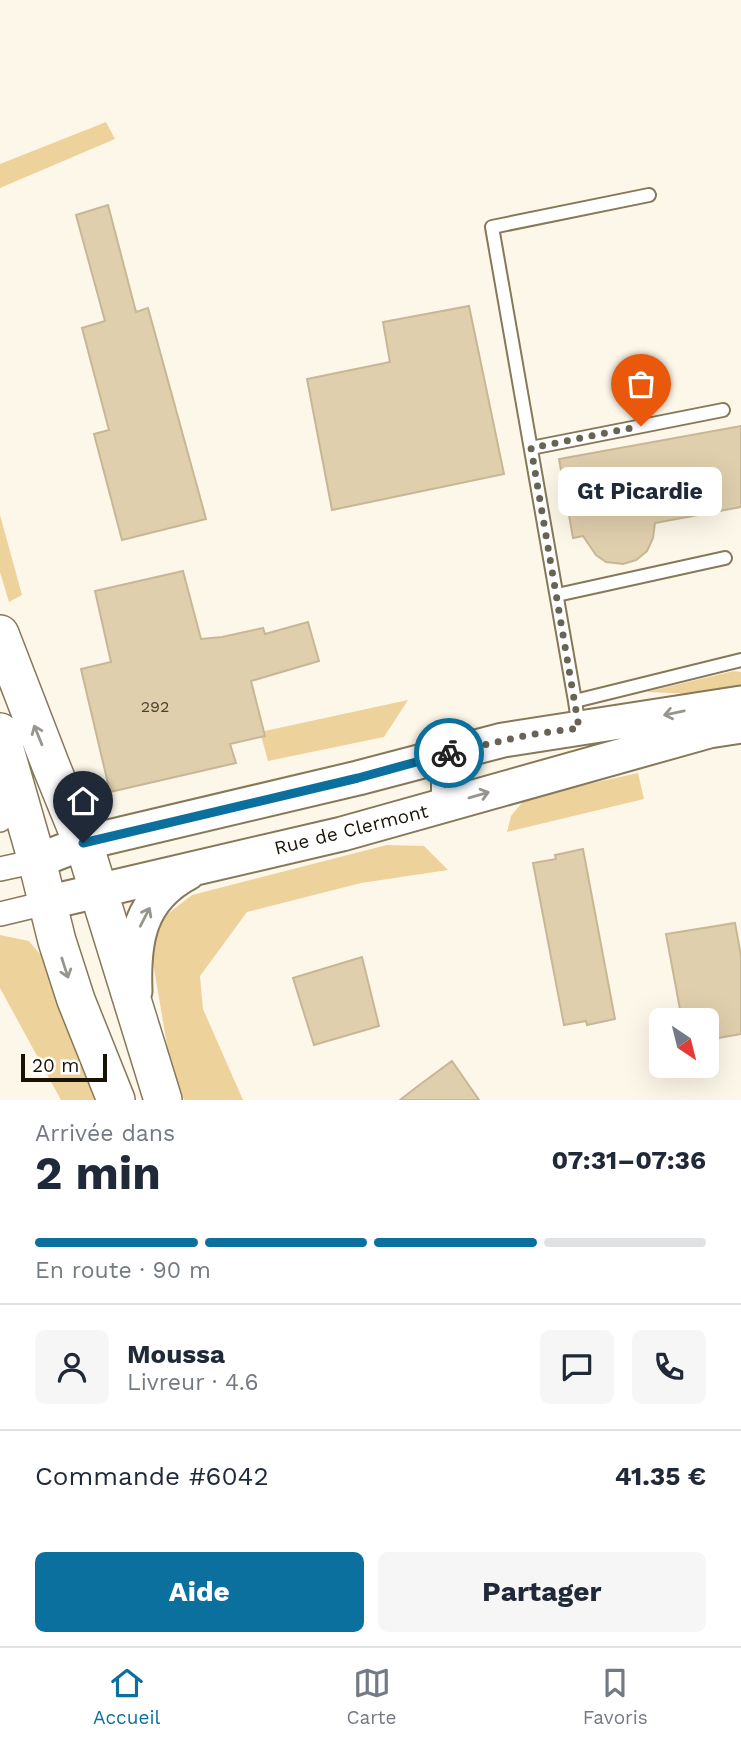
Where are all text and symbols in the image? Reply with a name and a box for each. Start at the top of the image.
pin [611,354,671,426]
icon: bag [622,365,660,403]
callout: Gt Picardie [559,468,723,517]
text: Gt Picardie [577,478,703,505]
house number: 292 [141,697,169,716]
one-way arrow [663,707,686,721]
courier [414,718,484,788]
one-way arrow [31,724,44,746]
icon: bike [430,734,468,772]
pin [53,771,113,843]
icon: home [64,782,102,820]
one-way arrow [468,788,490,801]
street label: Rue de Clermont [272,799,430,860]
one-way arrow [139,907,153,928]
one-way arrow [60,957,72,979]
north arrow [649,1008,719,1078]
map controls [649,1008,719,1078]
scale bar [21,1051,107,1083]
text: 20 m [32,1054,79,1077]
text: Arrivée dans [35,1120,175,1147]
text: 07:31–07:36 [551,1145,706,1175]
text: 2 min [35,1146,161,1200]
text: En route · 90 m [35,1257,211,1284]
button: person [35,1330,109,1404]
button: chat [540,1330,614,1404]
button: phone [632,1330,706,1404]
text: Moussa [127,1339,225,1369]
text: Livreur · 4.6 [127,1369,259,1396]
text: Commande #6042 [35,1461,269,1491]
text: 41.35 € [615,1461,706,1491]
button: Aide [35,1552,364,1632]
button: Partager [378,1552,706,1632]
tab: Accueil [93,1664,160,1729]
tab: Carte [347,1664,396,1729]
tab: Favoris [583,1664,648,1729]

